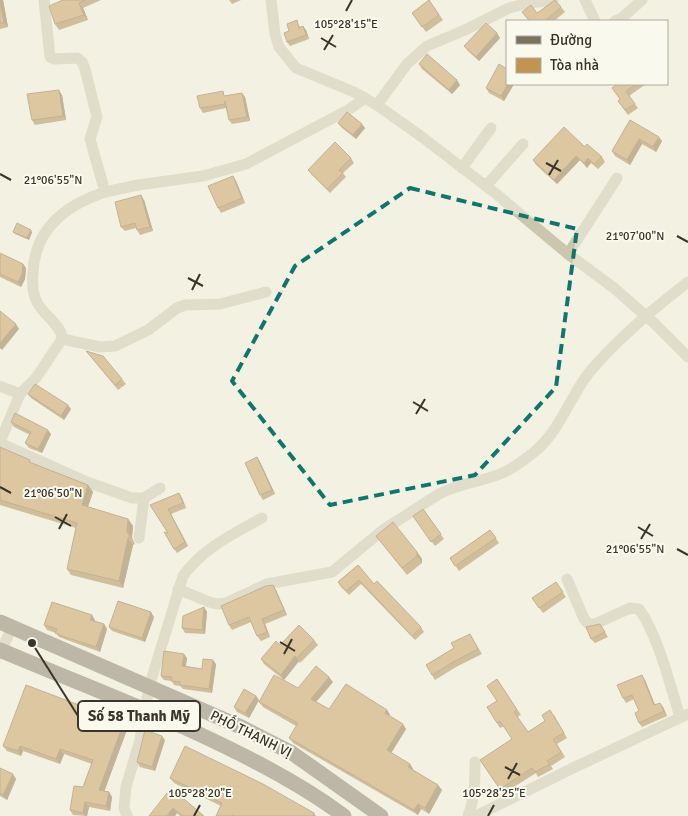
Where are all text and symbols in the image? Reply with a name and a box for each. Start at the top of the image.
text: 105°28'15"E [314,17,378,32]
legend [506,20,668,85]
text: Đường [550,31,592,49]
text: Tòa nhà [550,56,599,74]
text: 21°06'55"N [24,173,82,188]
text: 21°07'00"N [606,229,664,244]
text: 21°06'50"N [24,486,82,501]
text: 21°06'55"N [606,542,664,557]
callout: Số 58 Thanh Mỹ [78,701,200,731]
street label: PHỐ THANH VỊ [207,705,295,761]
text: Số 58 Thanh Mỹ [88,706,191,725]
text: 105°28'20"E [168,786,232,801]
text: 105°28'25"E [462,786,526,801]

